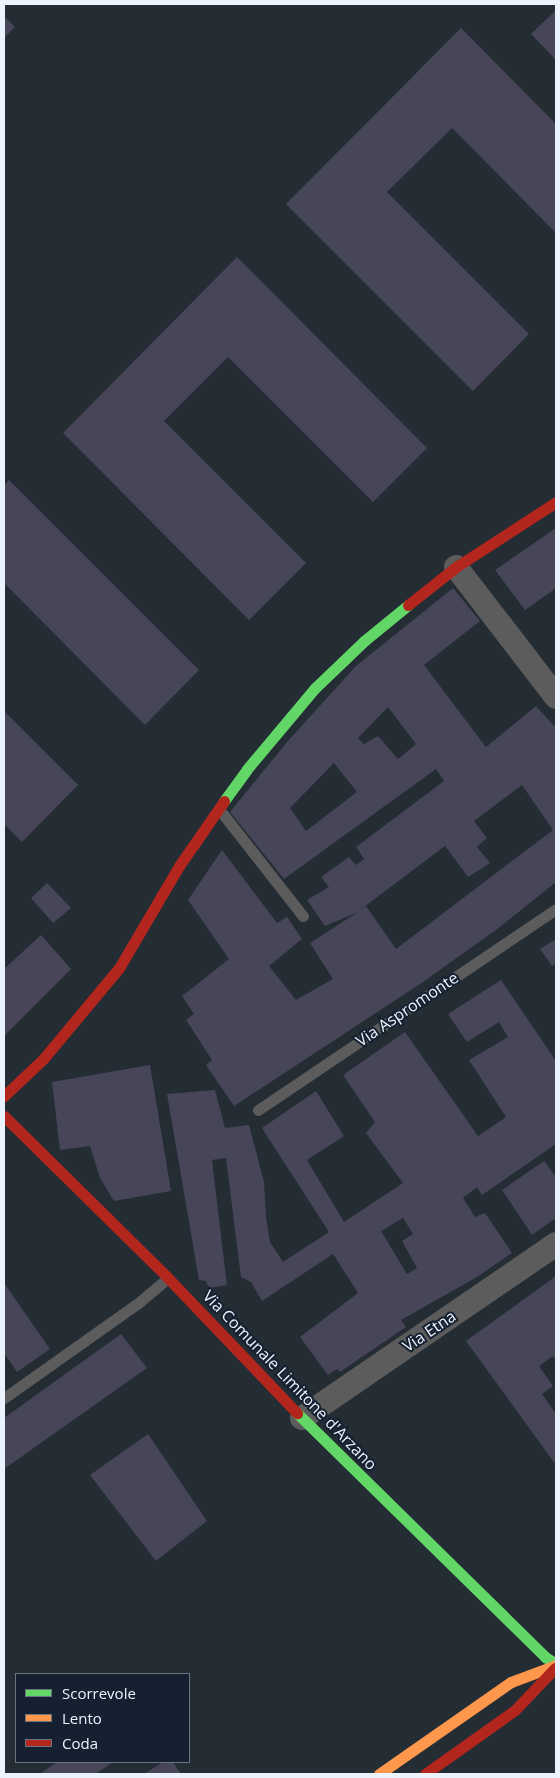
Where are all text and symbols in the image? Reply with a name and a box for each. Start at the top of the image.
street label: Via Aspromonte [352,968,462,1050]
street label: Via Comunale Limitone d'Arzano [199,1286,381,1474]
street label: Via Etna [399,1306,459,1356]
legend [15,1673,190,1763]
text: Scorrevole [62,1683,136,1703]
text: Lento [62,1708,102,1728]
text: Coda [62,1733,98,1753]

